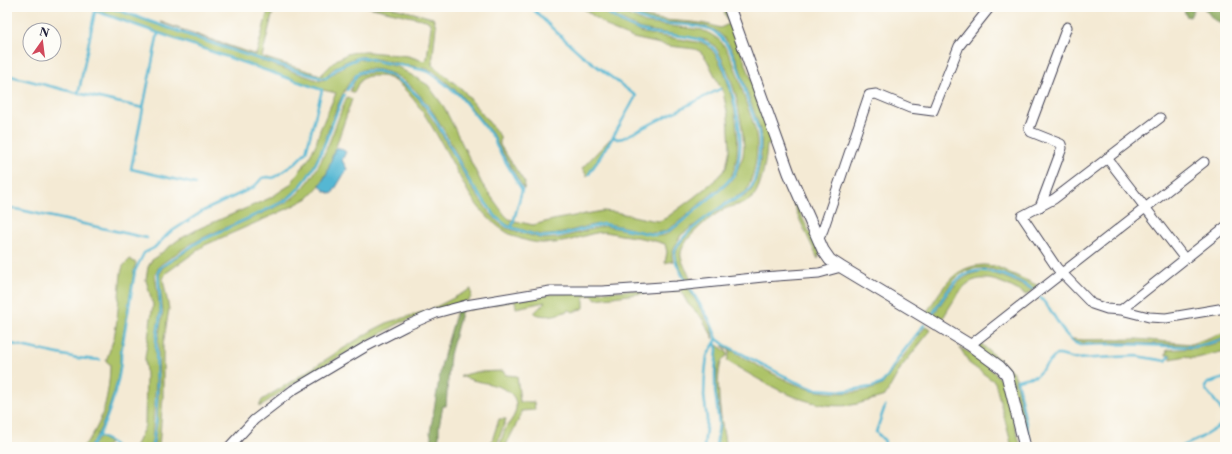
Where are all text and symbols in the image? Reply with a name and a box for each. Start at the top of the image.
north arrow [22,22,62,62]
text: N [38,24,51,40]

